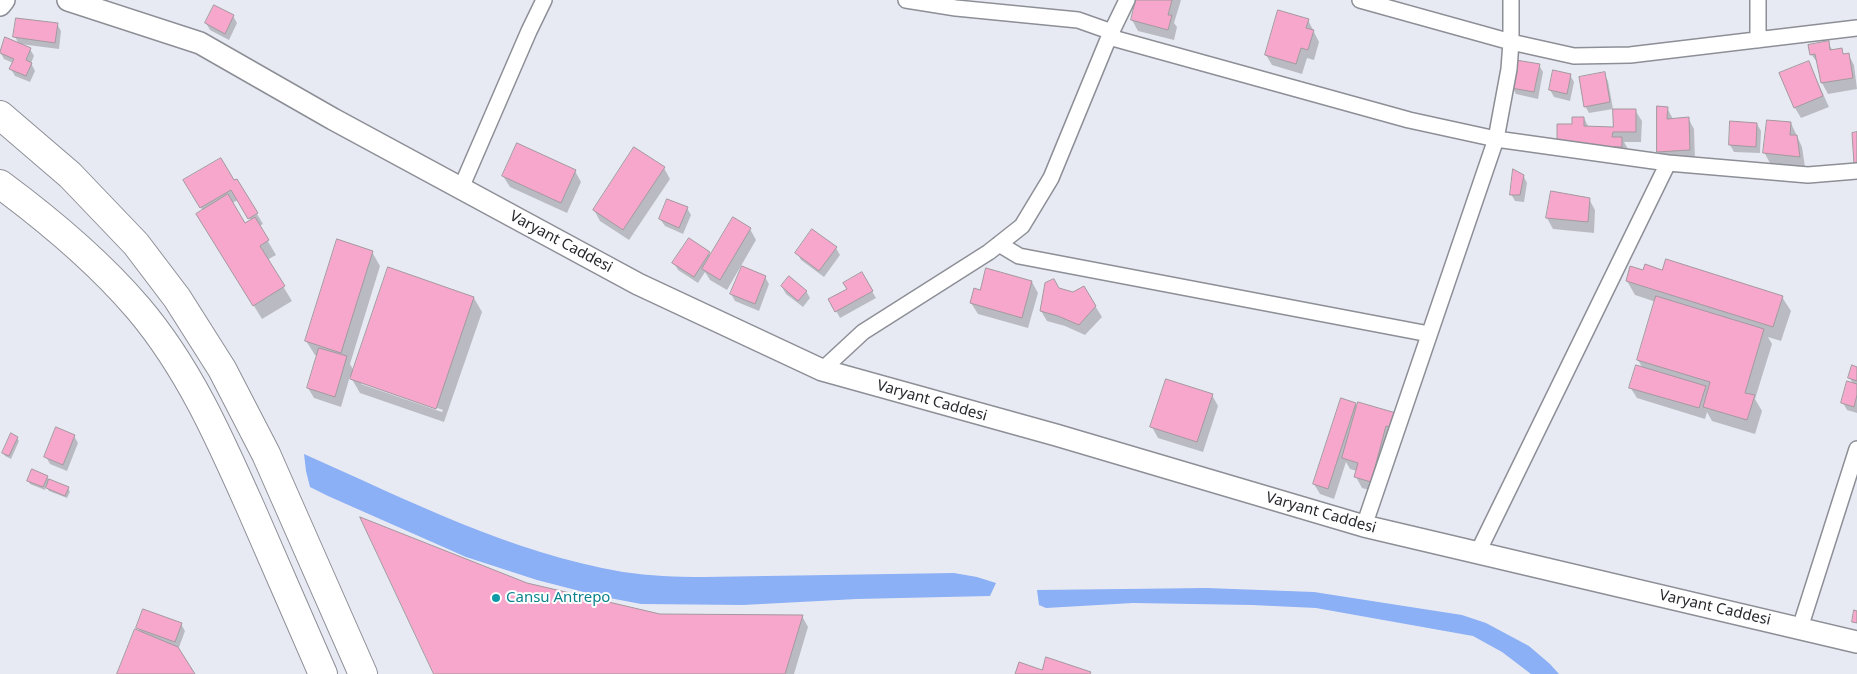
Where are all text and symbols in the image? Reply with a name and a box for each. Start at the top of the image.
street label: Varyant Caddesi [507,207,615,277]
street label: Varyant Caddesi [875,377,989,425]
street label: Varyant Caddesi [1264,489,1378,537]
street label: Varyant Caddesi [1658,586,1772,630]
place label: Cansu Antrepo [506,589,610,607]
marker: Cansu Antrepo [490,592,502,604]

